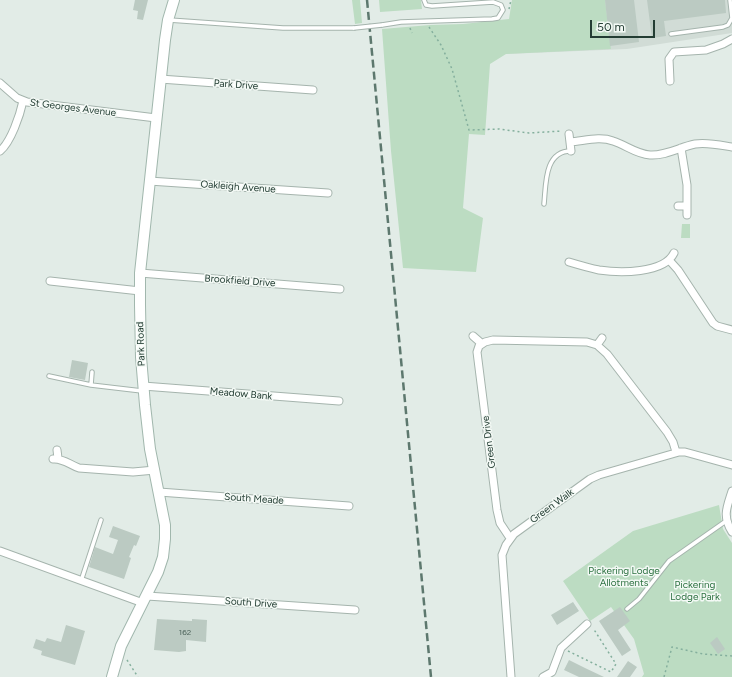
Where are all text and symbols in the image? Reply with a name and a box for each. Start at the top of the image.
scale bar [592,12,657,38]
text: 50 m [597,20,625,34]
street label: Park Drive [213,77,259,93]
street label: St Georges Avenue [29,97,117,119]
street label: Oakleigh Avenue [200,178,276,196]
street label: Brookfield Drive [204,273,276,289]
street label: Park Road [134,322,148,366]
street label: Meadow Bank [209,385,273,403]
street label: Green Drive [480,415,498,469]
street label: Green Walk [528,486,576,526]
street label: South Meade [224,491,284,507]
park label: Pickering Lodge Allotments [588,565,660,588]
park label: Pickering Lodge Park [670,579,720,602]
street label: South Drive [224,595,278,611]
house number: 162 [179,628,191,638]

